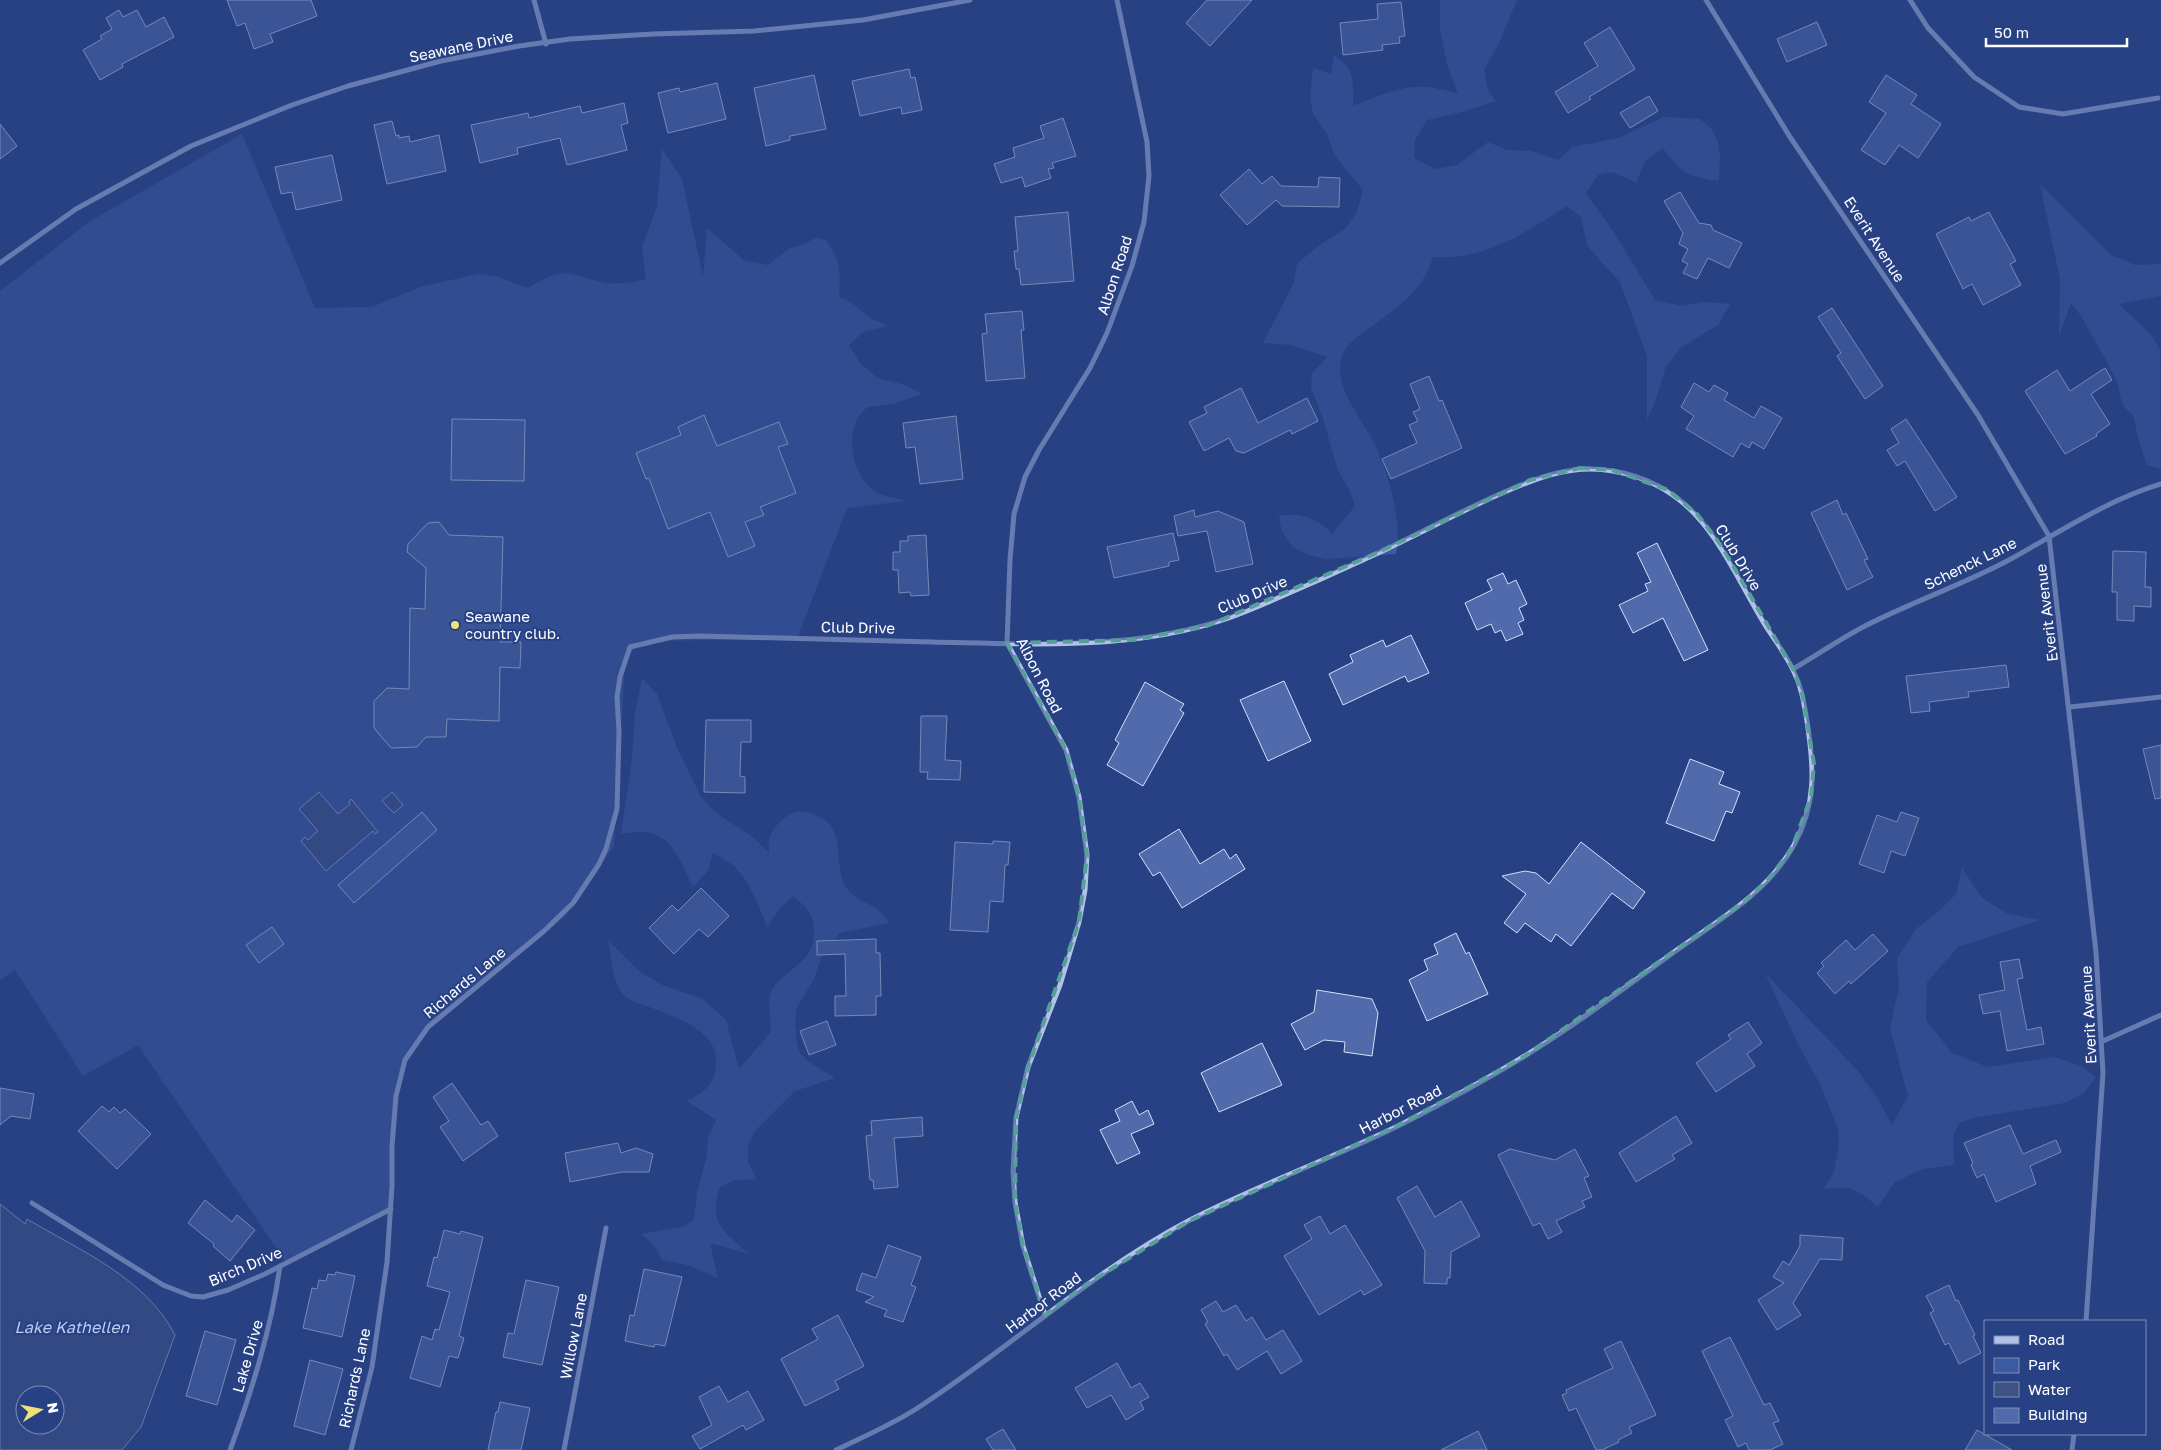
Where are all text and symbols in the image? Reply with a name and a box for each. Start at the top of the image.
scale bar [1986,15,2127,47]
text: 50 m [1994,23,2029,41]
street label: Seawane Drive [407,26,515,66]
street label: Everit Avenue [1841,193,1909,285]
street label: Albon Road [1093,233,1135,317]
street label: Club Drive [1712,521,1766,594]
street label: Schenck Lane [1921,533,2019,593]
street label: Everit Avenue [2031,563,2061,663]
street label: Club Drive [1214,571,1290,617]
place label: Seawane country club. [465,607,560,642]
street label: Club Drive [821,617,896,637]
marker: Seawane country club. [449,619,461,631]
street label: Albon Road [1013,634,1067,716]
street label: Richards Lane [419,942,509,1022]
street label: Everit Avenue [2076,965,2100,1065]
street label: Harbor Road [1356,1080,1444,1138]
street label: Birch Drive [206,1242,285,1290]
street label: Harbor Road [1002,1268,1084,1336]
street label: Willow Lane [556,1291,590,1381]
water label: Lake Kathellen [15,1317,131,1337]
street label: Lake Drive [228,1317,266,1395]
legend [1984,1320,2146,1435]
street label: Richards Lane [335,1326,373,1430]
text: Road [2028,1330,2065,1348]
text: Park [2028,1355,2061,1373]
text: Water [2028,1380,2071,1398]
north arrow [15,1385,65,1435]
text: N [44,1401,63,1414]
text: Building [2028,1405,2088,1423]

